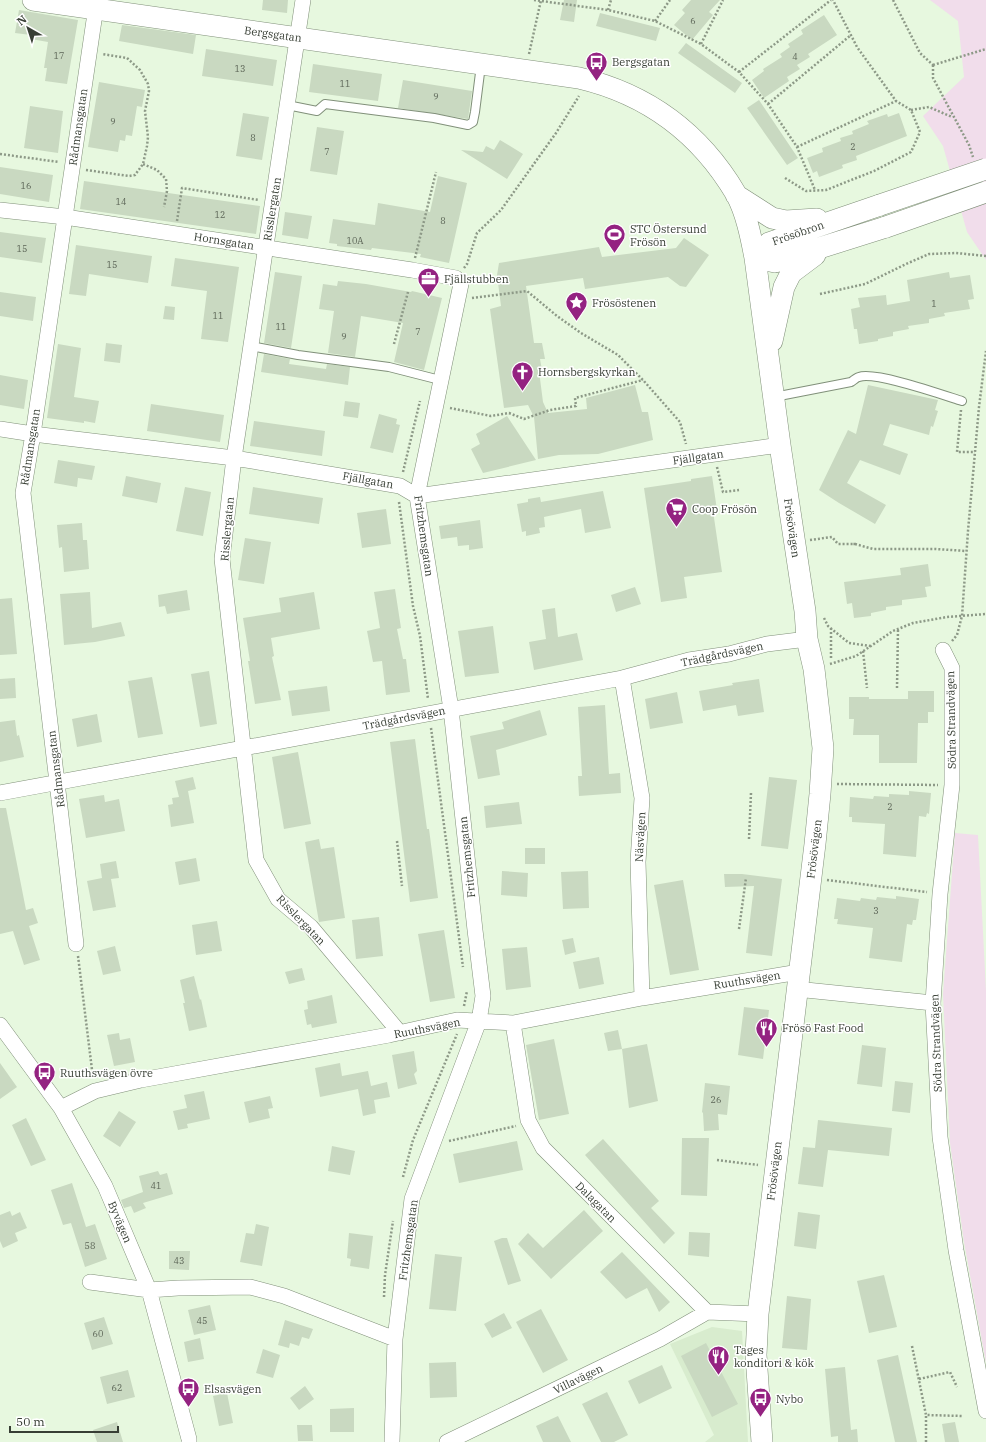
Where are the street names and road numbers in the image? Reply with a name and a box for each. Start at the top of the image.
street label: Bergsgatan [243,23,303,45]
street label: Rådmansgatan [66,88,90,166]
street label: Risslergatan [260,176,284,242]
street label: Frösöbron [770,218,826,248]
street label: Hornsgatan [193,229,255,253]
street label: Rådmansgatan [17,408,43,486]
street label: Fjällgatan [672,446,724,468]
street label: Fjällgatan [342,469,394,491]
street label: Fritzhemsgatan [411,495,437,577]
street label: Risslergatan [217,496,237,562]
street label: Frösövägen [781,497,803,559]
street label: Trädgårdsvägen [680,638,764,670]
street label: Södra Strandvägen [943,671,959,769]
street label: Trädgårdsvägen [361,703,447,733]
street label: Rådmansgatan [44,730,68,808]
street label: Näsvägen [632,812,648,862]
street label: Fritzhemsgatan [456,816,478,898]
street label: Frösövägen [803,819,825,879]
street label: Risslergatan [274,892,328,948]
street label: Ruuthsvägen [713,968,781,992]
street label: Södra Strandvägen [927,994,945,1092]
street label: Ruuthsvägen [393,1015,461,1041]
street label: Frösövägen [763,1141,785,1201]
street label: Dalagatan [573,1179,619,1225]
street label: Byvägen [105,1199,135,1245]
street label: Fritzhemsgatan [395,1199,421,1281]
street label: Villavägen [551,1361,605,1397]

